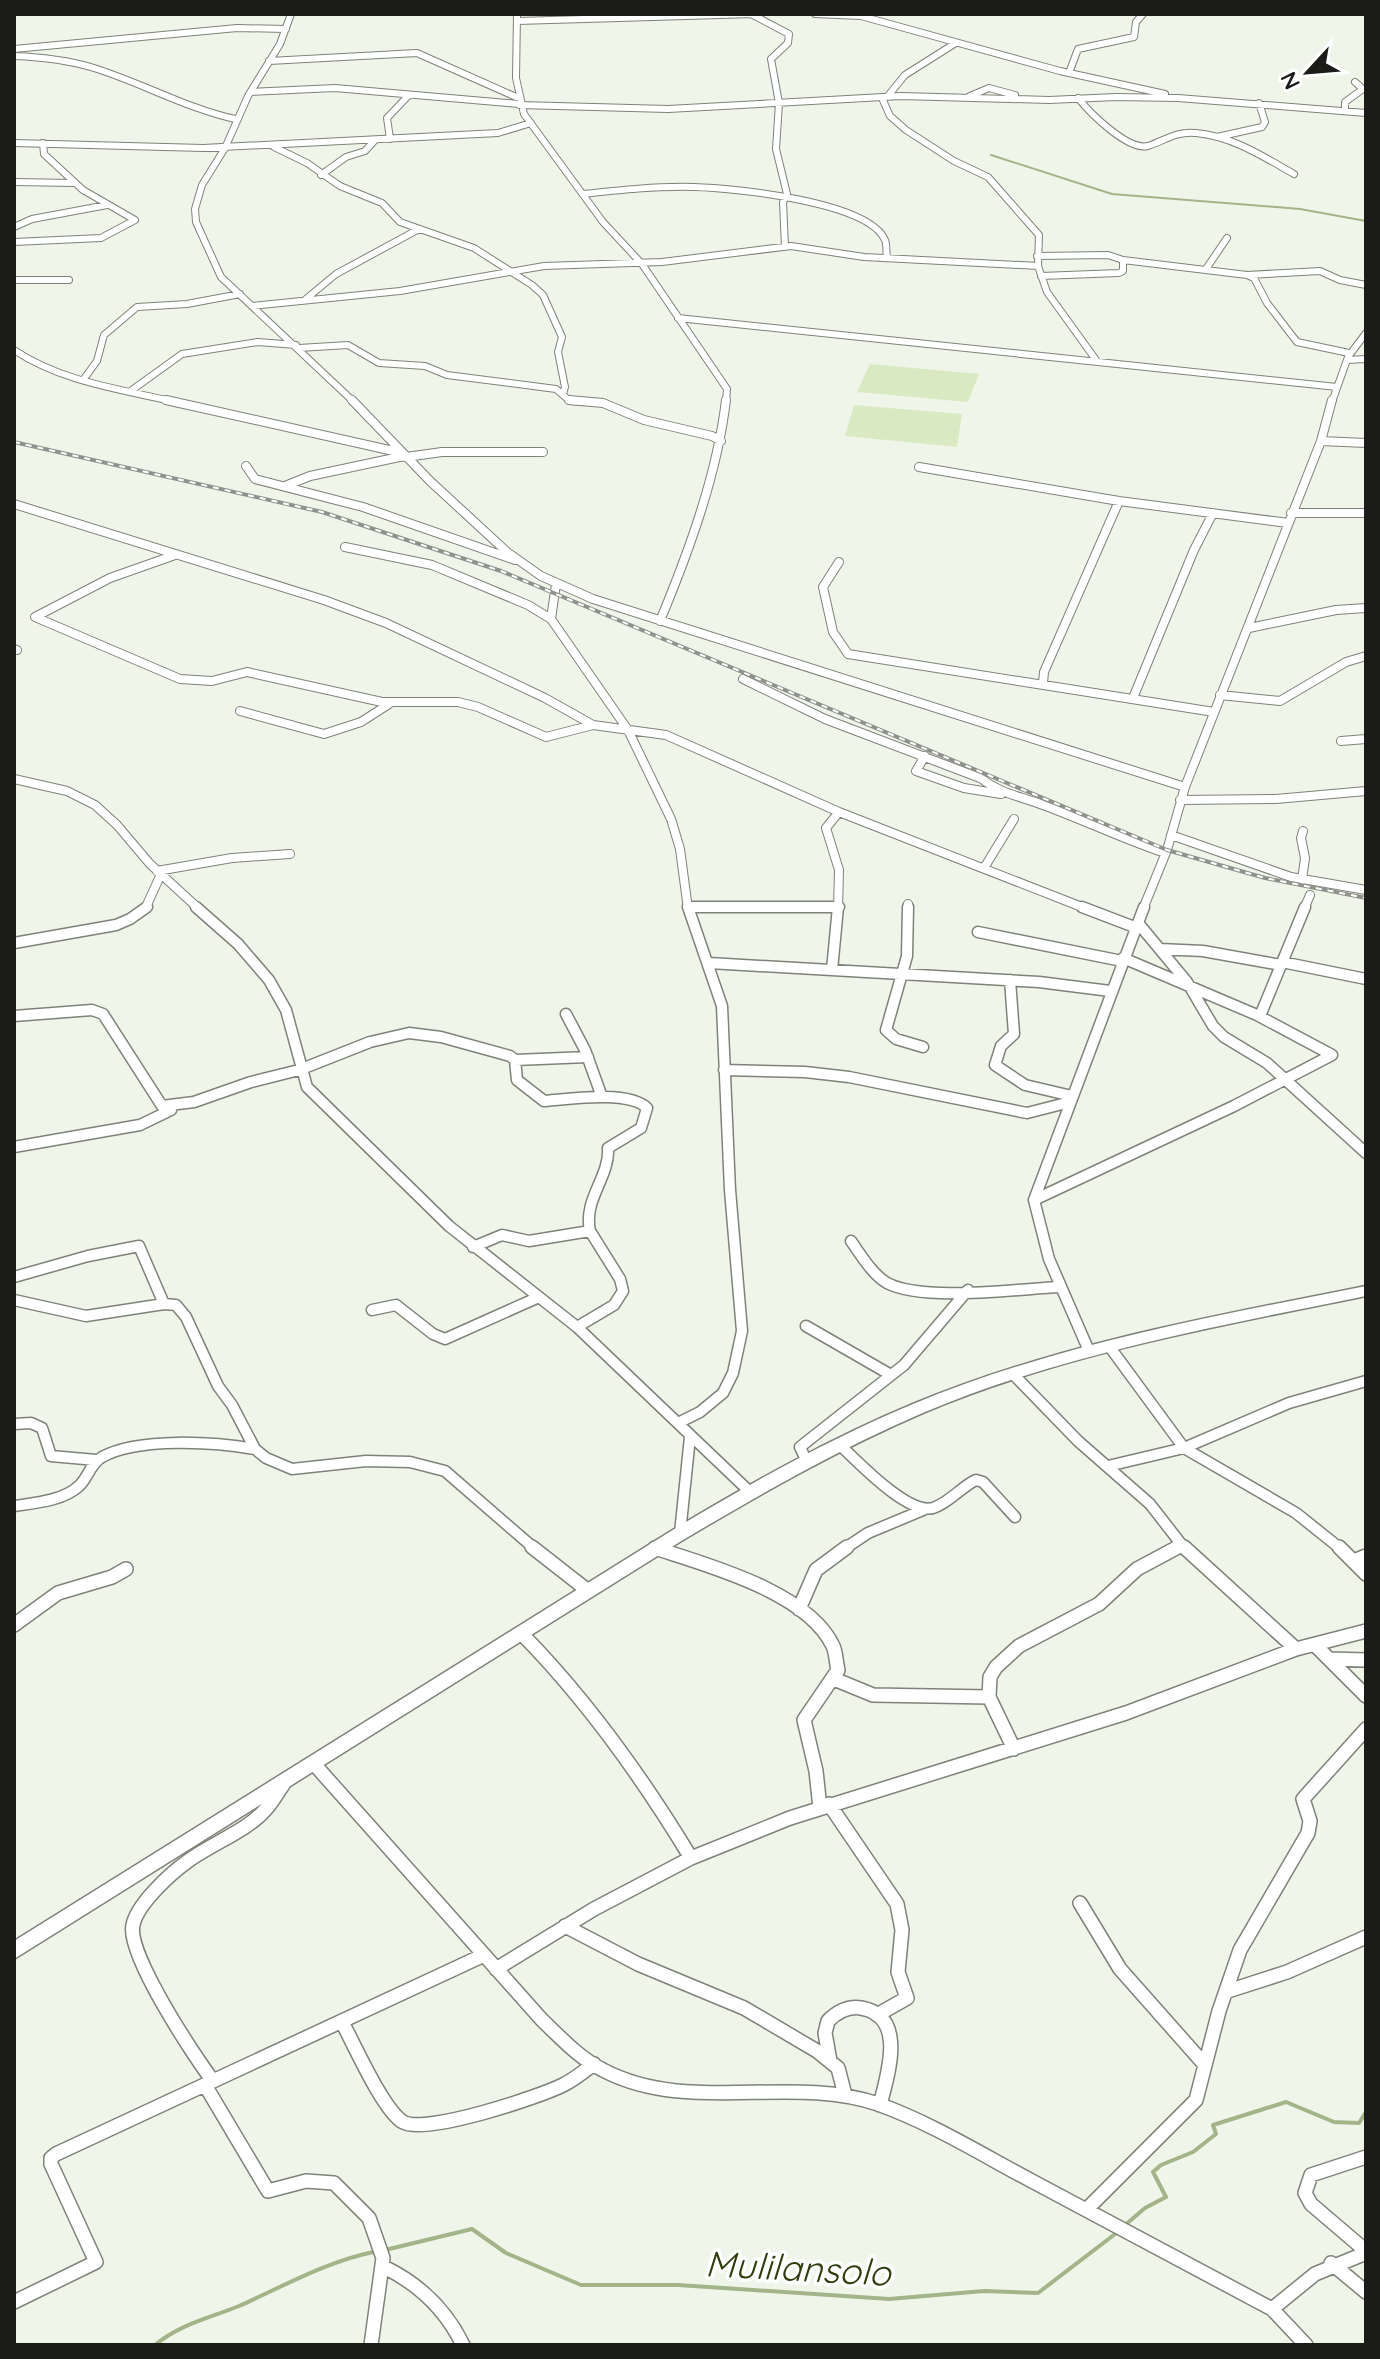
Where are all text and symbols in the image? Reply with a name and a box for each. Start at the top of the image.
north arrow [1268,32,1348,112]
text: N [1274,67,1306,94]
water label: Mulilansolo [704,2240,893,2295]

